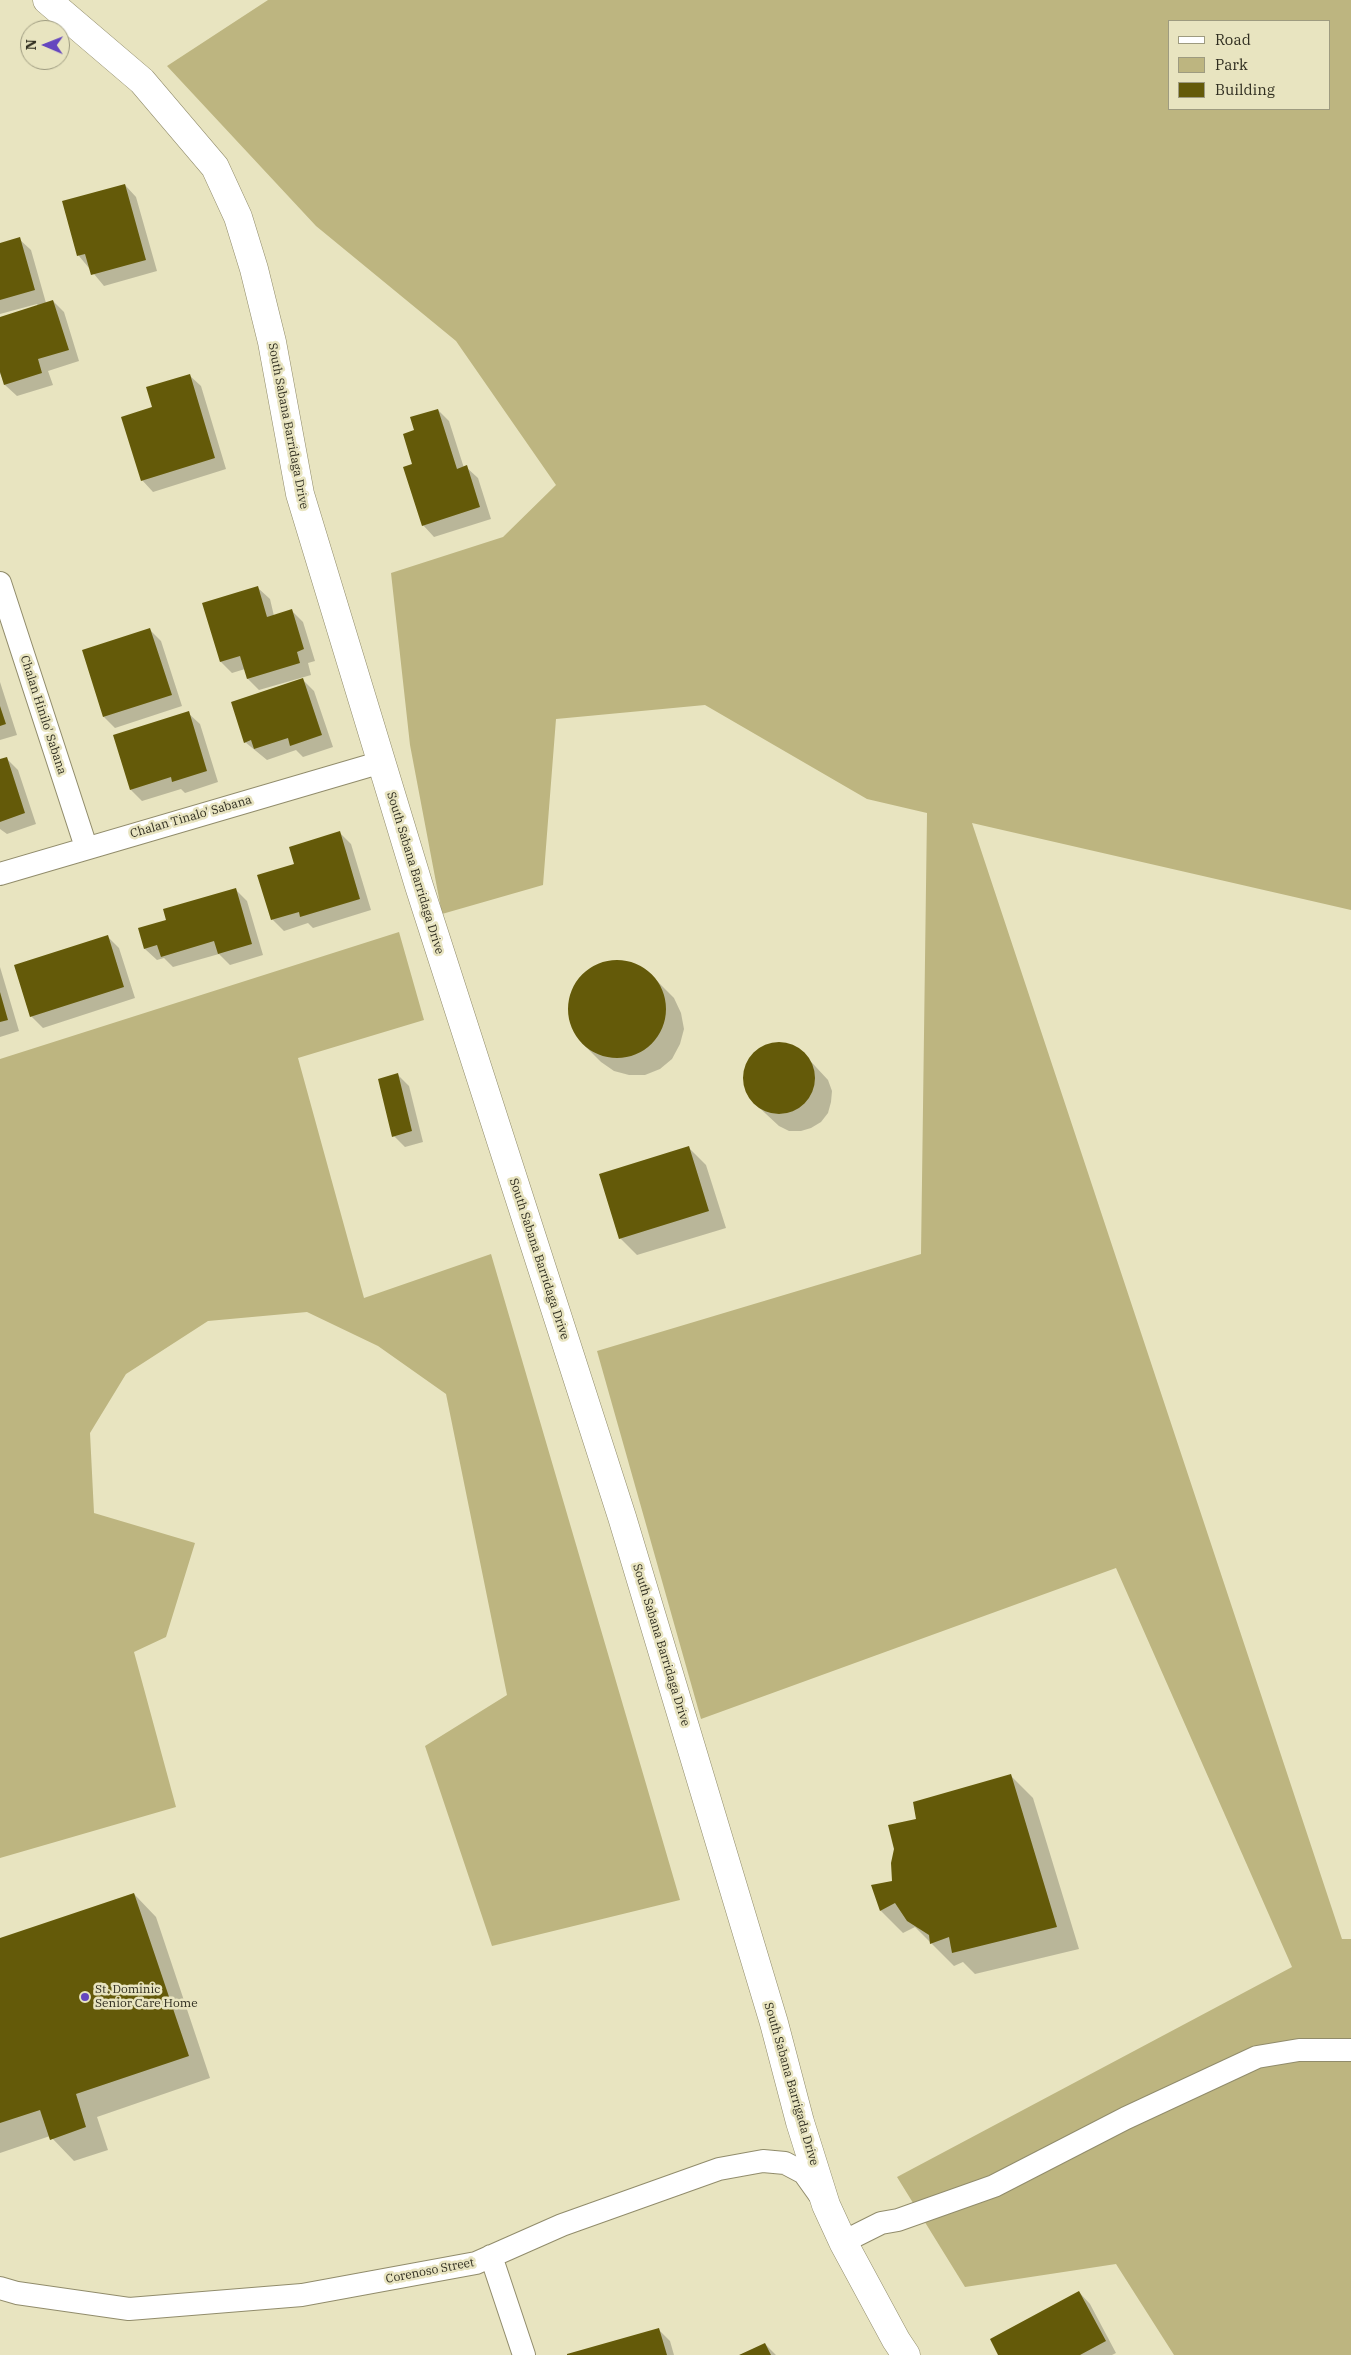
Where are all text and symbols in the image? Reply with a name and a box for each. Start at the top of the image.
north arrow [20,20,70,70]
legend [1168,20,1331,110]
text: Road [1215,30,1251,49]
text: N [22,39,40,50]
text: Park [1215,55,1248,74]
text: Building [1215,80,1275,99]
street label: South Sabana Barridaga Drive [265,342,311,510]
street label: Chalan Hinilo' Sabana [17,654,69,776]
street label: South Sabana Barridaga Drive [383,790,447,956]
street label: Chalan Tinalo' Sabana [129,793,253,841]
street label: South Sabana Barridaga Drive [506,1176,572,1342]
street label: South Sabana Barridaga Drive [629,1562,693,1728]
place label: St. Dominic Senior Care Home [95,1983,198,2011]
marker: St. Dominic Senior Care Home [79,1991,91,2003]
street label: South Sabana Barrigada Drive [761,2001,821,2167]
street label: Corenoso Street [385,2255,475,2287]

